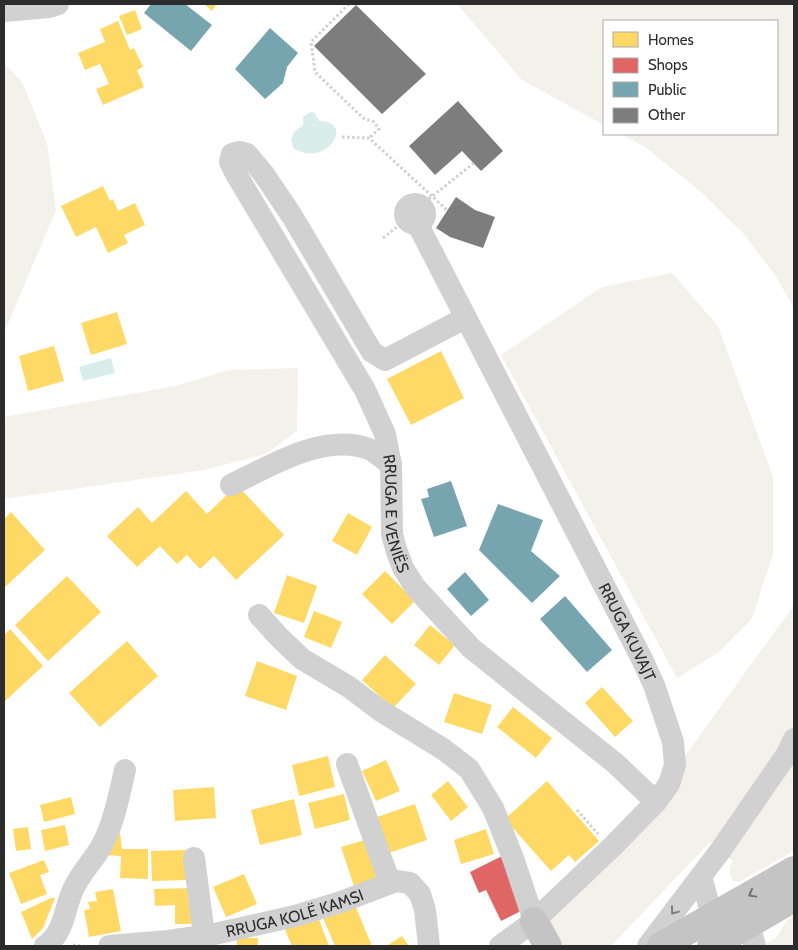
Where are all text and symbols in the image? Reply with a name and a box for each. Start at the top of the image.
legend [603,20,778,135]
text: Homes [648,31,694,49]
text: Shops [648,56,688,74]
text: Public [648,81,686,99]
text: Other [648,106,685,124]
street label: RRUGA E VENIËS [379,453,413,576]
street label: RRUGA KUVAJT [594,580,660,684]
street label: RRUGA KOLË KAMSI [224,885,366,941]
one-way arrow [748,888,757,898]
one-way arrow [672,905,680,914]

